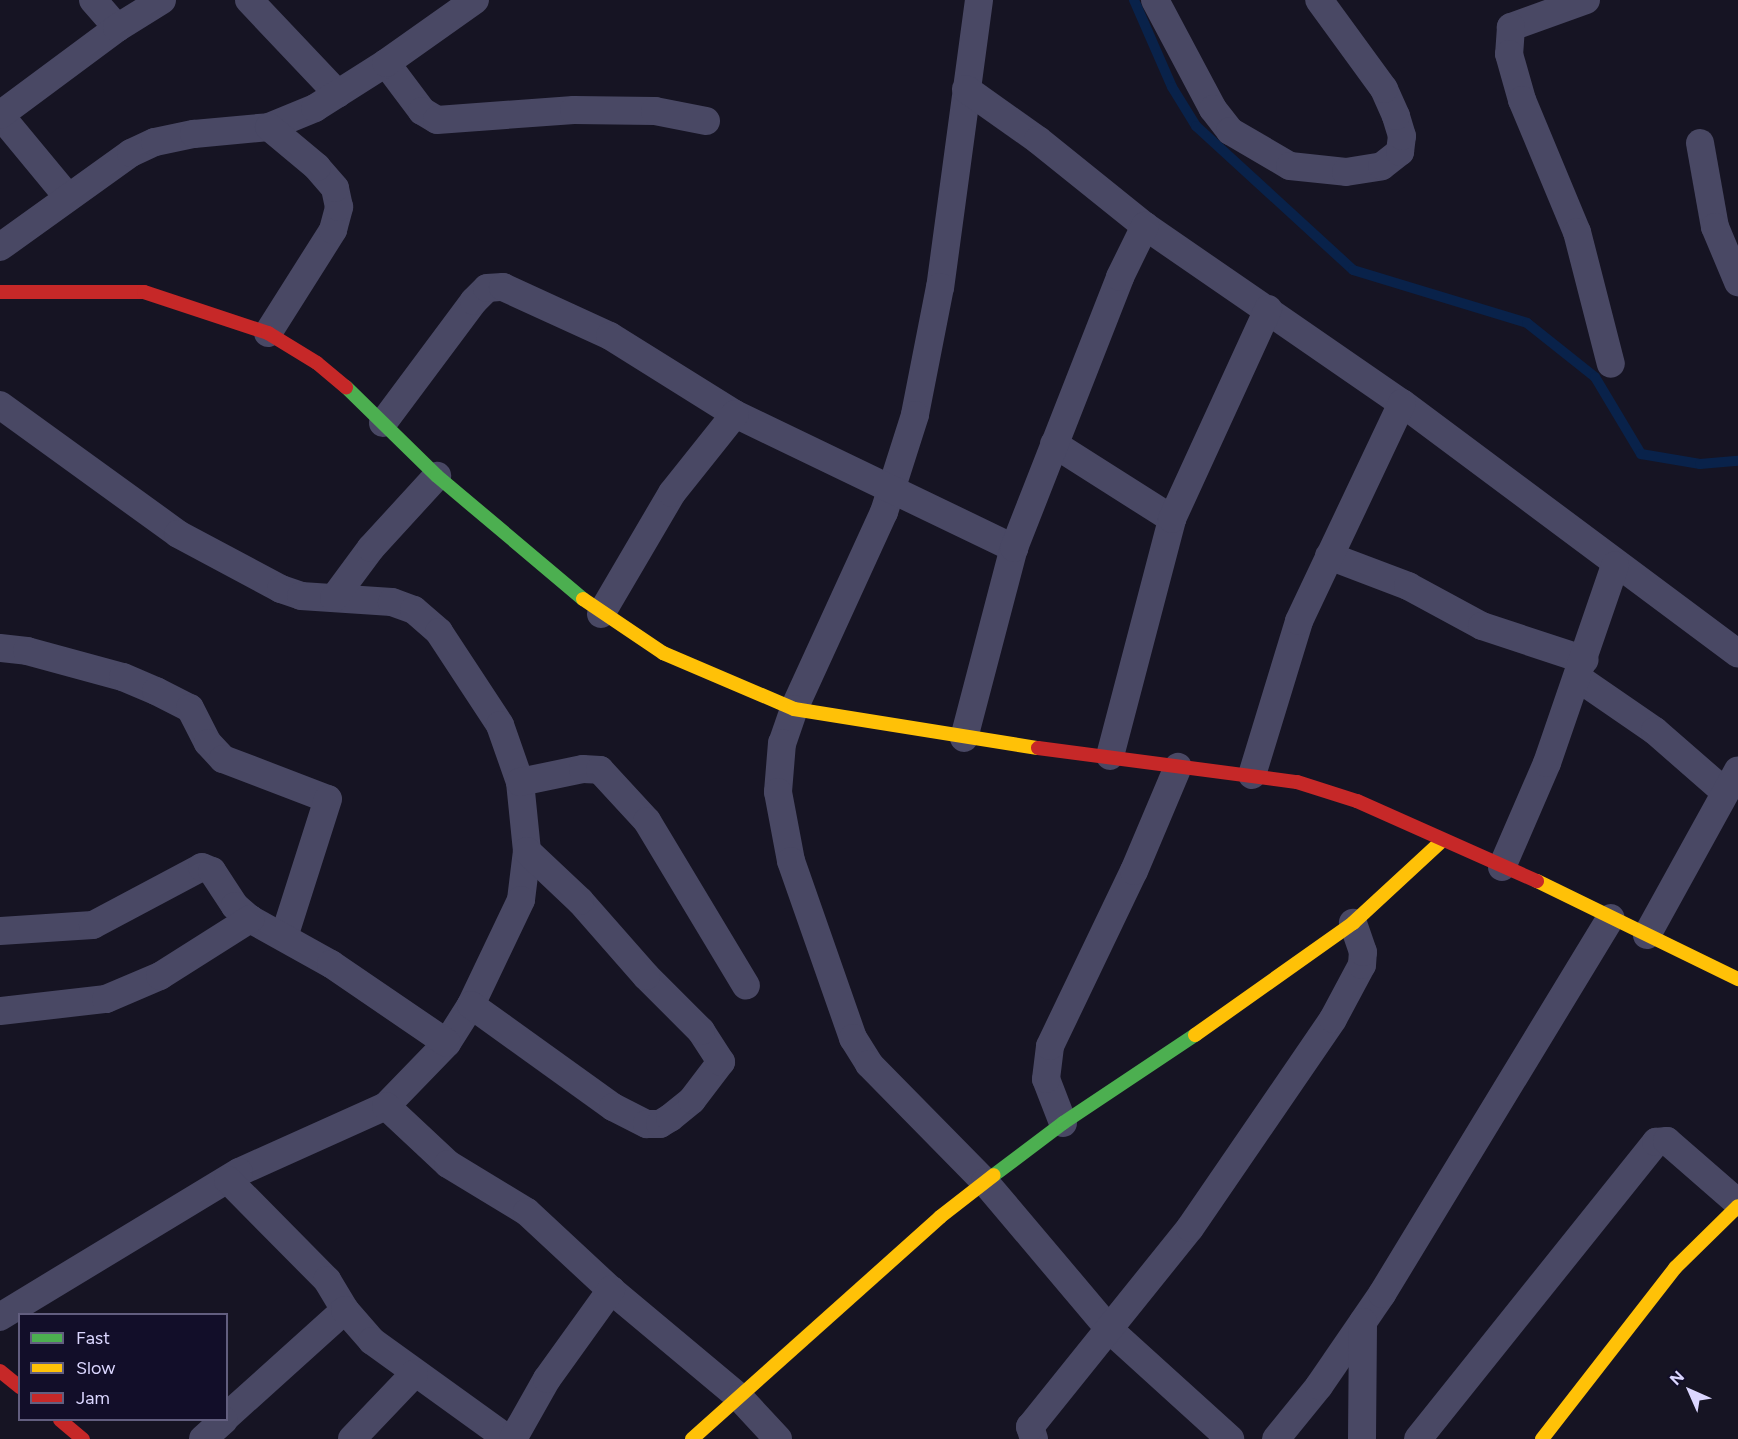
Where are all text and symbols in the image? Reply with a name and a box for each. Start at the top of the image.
legend [18,1313,228,1421]
text: Fast [76,1327,110,1349]
text: Slow [76,1357,115,1379]
north arrow [1660,1361,1720,1421]
text: N [1666,1367,1688,1389]
text: Jam [76,1387,110,1409]

